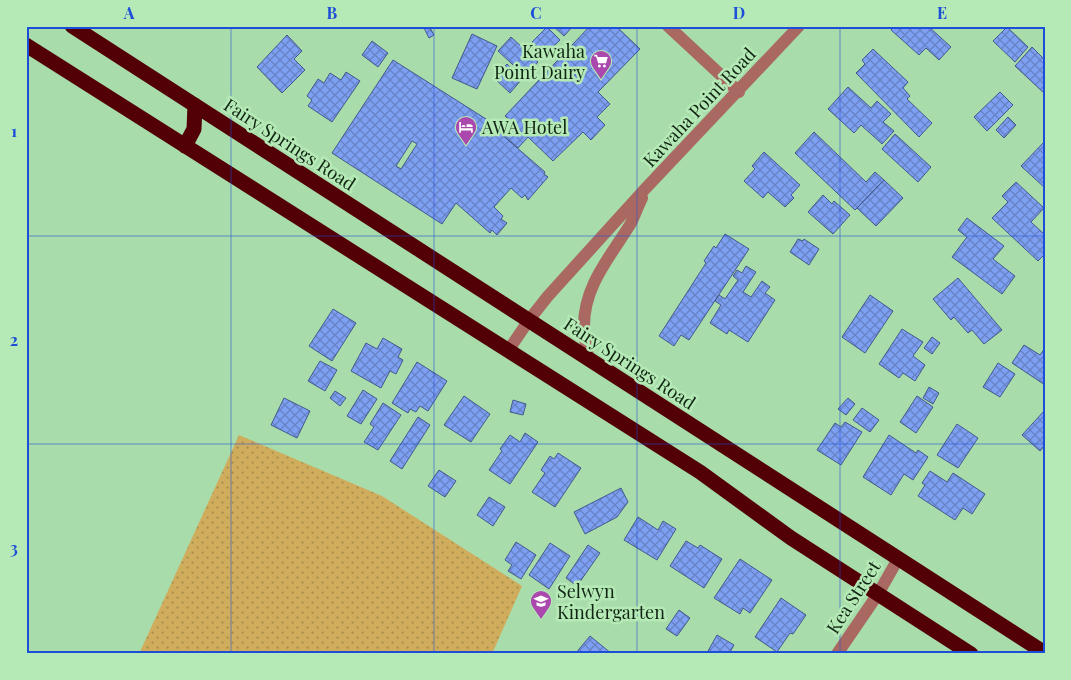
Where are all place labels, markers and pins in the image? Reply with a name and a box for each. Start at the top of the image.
place label: Kawaha Point Dairy [494,39,585,84]
supermarket icon: Kawaha Point Dairy [589,49,613,80]
hotel icon: AWA Hotel [454,115,478,146]
place label: AWA Hotel [481,115,567,139]
place label: Selwyn Kindergarten [557,579,665,624]
school or university icon: Selwyn Kindergarten [529,589,553,620]

